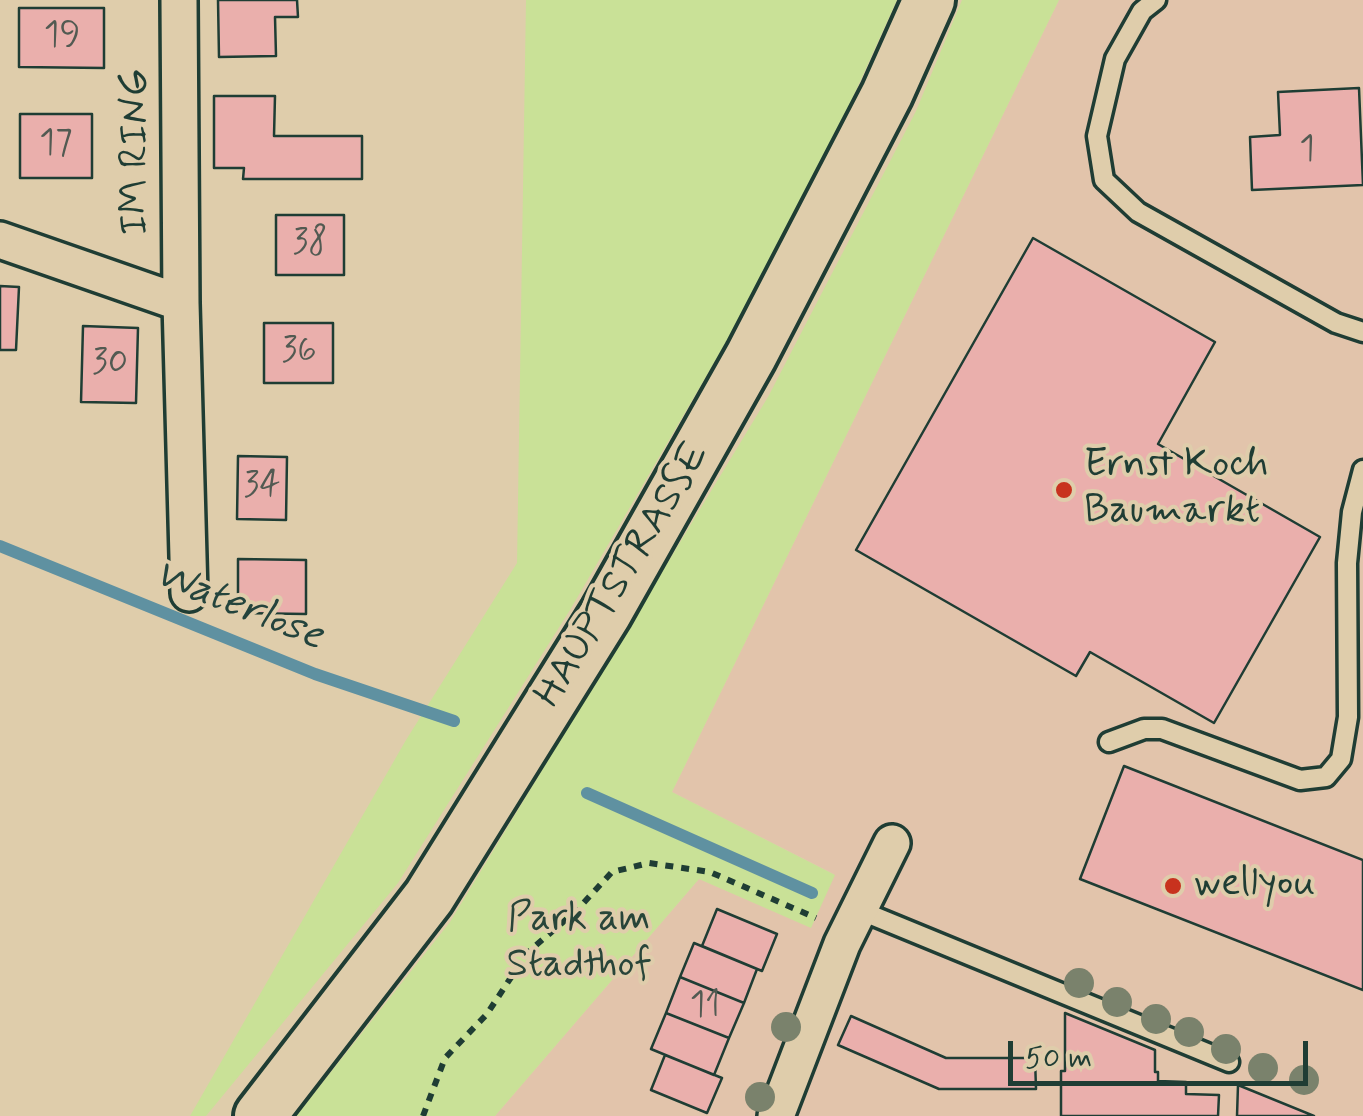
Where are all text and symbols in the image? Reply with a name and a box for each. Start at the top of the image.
house number: 19 [44,17,80,59]
street label: IM RING [114,69,162,235]
house number: 17 [39,125,73,167]
house number: 1 [1299,131,1315,173]
house number: 38 [293,224,327,266]
house number: 36 [281,332,317,374]
house number: 30 [92,344,128,386]
street label: HAUPTSTRASSE [526,435,722,717]
place label: Ernst Koch Baumarkt [1084,443,1269,537]
house number: 34 [243,467,281,509]
marker: Ernst Koch Baumarkt [1053,479,1075,501]
water label: Waterlose [146,550,330,664]
place label: wellyou [1193,862,1315,910]
marker: wellyou [1162,875,1184,897]
park label: Park am Stadthof [506,897,652,991]
house number: 11 [690,987,720,1029]
scale bar [1013,1021,1313,1083]
text: 50 m [1025,1039,1092,1078]

